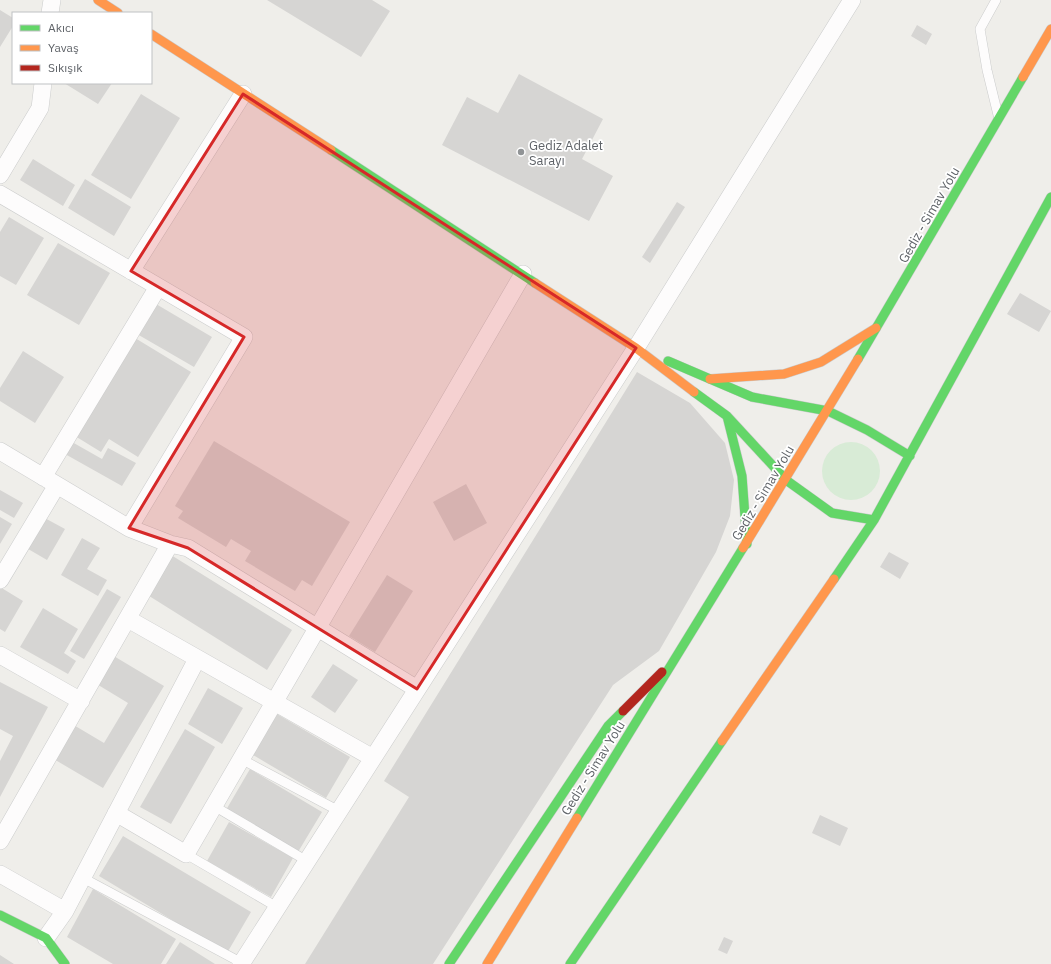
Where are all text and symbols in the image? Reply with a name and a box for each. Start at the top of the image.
legend [12,12,152,84]
text: Akıcı [48,20,74,35]
text: Yavaş [48,40,79,55]
text: Sıkışık [48,60,83,75]
place label: Gediz Adalet Sarayı [529,137,603,169]
marker: Gediz Adalet Sarayı [516,147,526,157]
street label: Gediz - Simav Yolu [895,164,963,266]
street label: Gediz - Simav Yolu [728,442,798,544]
street label: Gediz - Simav Yolu [557,718,629,818]

